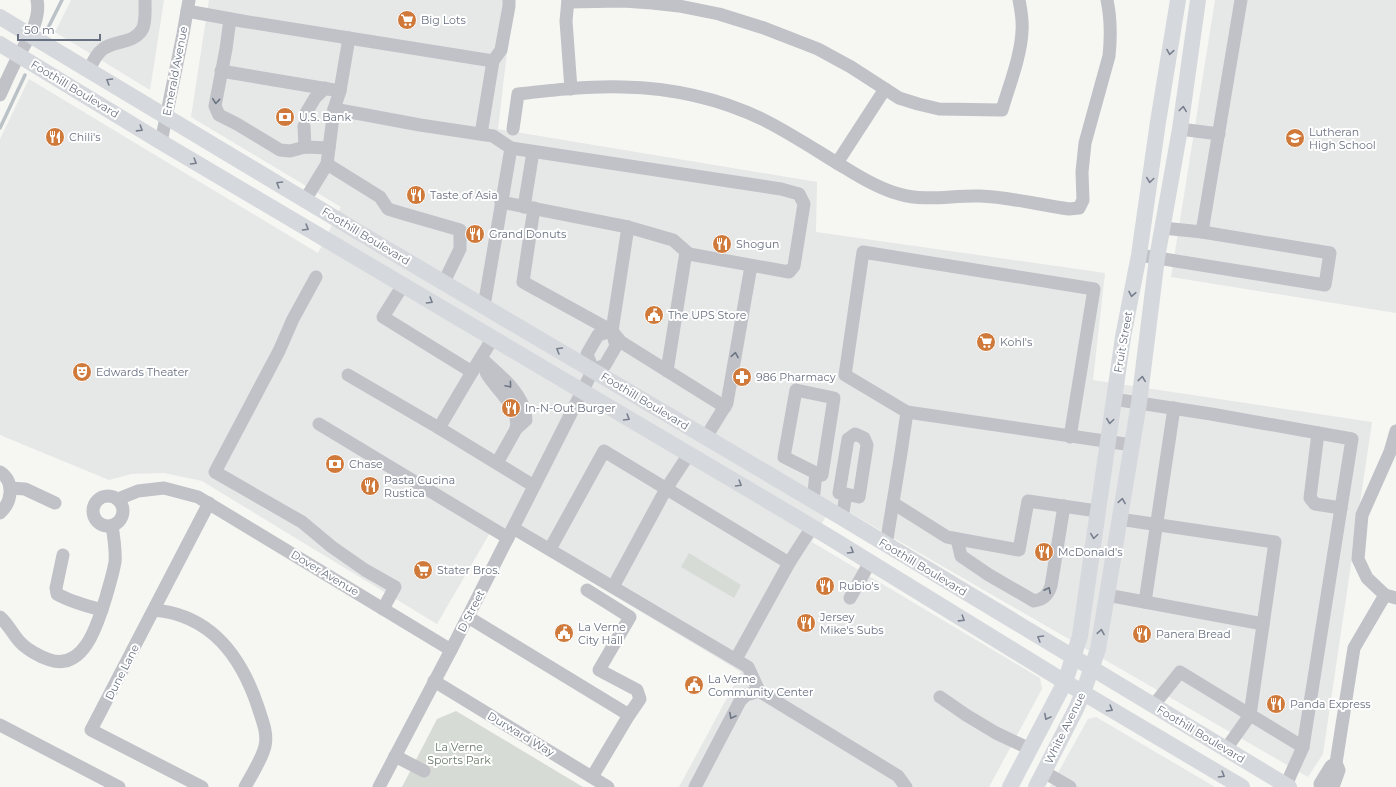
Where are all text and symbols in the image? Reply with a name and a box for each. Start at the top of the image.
supermarket icon: Big Lots [396,9,418,31]
place label: Big Lots [421,13,466,27]
scale bar [18,16,100,42]
text: 50 m [24,22,55,37]
street label: Emerald Avenue [159,25,191,117]
one-way arrow [1166,48,1175,55]
street label: Foothill Boulevard [28,57,122,121]
one-way arrow [106,79,113,86]
one-way arrow [212,98,221,104]
bank icon: U.S. Bank [274,106,296,128]
one-way arrow [1178,106,1187,112]
place label: U.S. Bank [299,110,351,124]
one-way arrow [136,124,143,132]
place label: Lutheran High School [1309,125,1376,152]
restaurant icon: Chili's [44,126,66,148]
school or university icon: Lutheran High School [1284,127,1306,149]
place label: Chili's [69,130,101,144]
one-way arrow [190,157,197,164]
one-way arrow [1146,177,1155,183]
one-way arrow [276,181,283,188]
restaurant icon: Taste of Asia [405,184,427,206]
place label: Taste of Asia [430,188,498,202]
street label: Foothill Boulevard [319,204,413,268]
restaurant icon: Grand Donuts [464,223,486,245]
one-way arrow [302,224,309,231]
place label: Grand Donuts [489,227,567,241]
restaurant icon: Shogun [711,233,733,255]
place label: Shogun [736,237,779,251]
one-way arrow [1128,290,1136,297]
one-way arrow [426,297,433,304]
public building icon: The UPS Store [643,304,665,326]
place label: The UPS Store [668,308,747,322]
street label: Fruit Street [1111,310,1135,374]
supermarket icon: Kohl's [975,331,997,353]
place label: Kohl's [1000,335,1033,349]
one-way arrow [556,347,563,355]
one-way arrow [731,352,739,358]
theatre icon: Edwards Theater [71,361,93,383]
place label: Edwards Theater [96,365,189,379]
pharmacy icon: 986 Pharmacy [731,366,753,388]
street label: Foothill Boulevard [598,369,692,433]
place label: 986 Pharmacy [756,370,836,384]
one-way arrow [1137,376,1146,382]
one-way arrow [505,381,512,388]
restaurant icon: In-N-Out Burger [500,397,522,419]
place label: In-N-Out Burger [525,401,616,415]
one-way arrow [623,413,630,420]
one-way arrow [1106,418,1115,424]
bank icon: Chase [324,453,346,475]
place label: Chase [349,457,383,471]
place label: Pasta Cucina Rustica [384,473,455,500]
restaurant icon: Pasta Cucina Rustica [359,475,381,497]
one-way arrow [735,480,742,487]
one-way arrow [1118,498,1126,504]
one-way arrow [1090,533,1099,539]
street label: Foothill Boulevard [876,535,970,599]
restaurant icon: McDonald's [1033,541,1055,563]
place label: McDonald's [1058,545,1123,559]
one-way arrow [847,546,854,553]
street label: Dover Avenue [288,547,362,599]
supermarket icon: Stater Bros. [412,559,434,581]
place label: Stater Bros. [437,563,500,577]
restaurant icon: Rubio's [814,575,836,597]
place label: Rubio's [839,579,880,593]
street label: D Street [454,587,488,634]
one-way arrow [1043,587,1051,594]
place label: Jersey Mike's Subs [819,610,884,637]
restaurant icon: Jersey Mike's Subs [795,612,817,634]
one-way arrow [958,614,965,621]
place label: La Verne City Hall [578,620,626,647]
public building icon: La Verne City Hall [553,622,575,644]
restaurant icon: Panera Bread [1131,623,1153,645]
place label: Panera Bread [1156,627,1231,641]
one-way arrow [1096,629,1105,635]
one-way arrow [1037,635,1044,642]
street label: Dune Lane [102,642,142,702]
place label: La Verne Community Center [708,672,813,699]
public building icon: La Verne Community Center [683,674,705,696]
street label: White Avenue [1042,690,1088,766]
restaurant icon: Panda Express [1265,693,1287,715]
place label: Panda Express [1290,697,1371,711]
street label: Foothill Boulevard [1154,702,1248,766]
one-way arrow [1106,705,1113,712]
street label: Durward Way [485,709,557,759]
one-way arrow [729,711,737,719]
one-way arrow [1044,713,1051,720]
park label: La Verne Sports Park [427,740,491,767]
one-way arrow [1218,771,1225,778]

